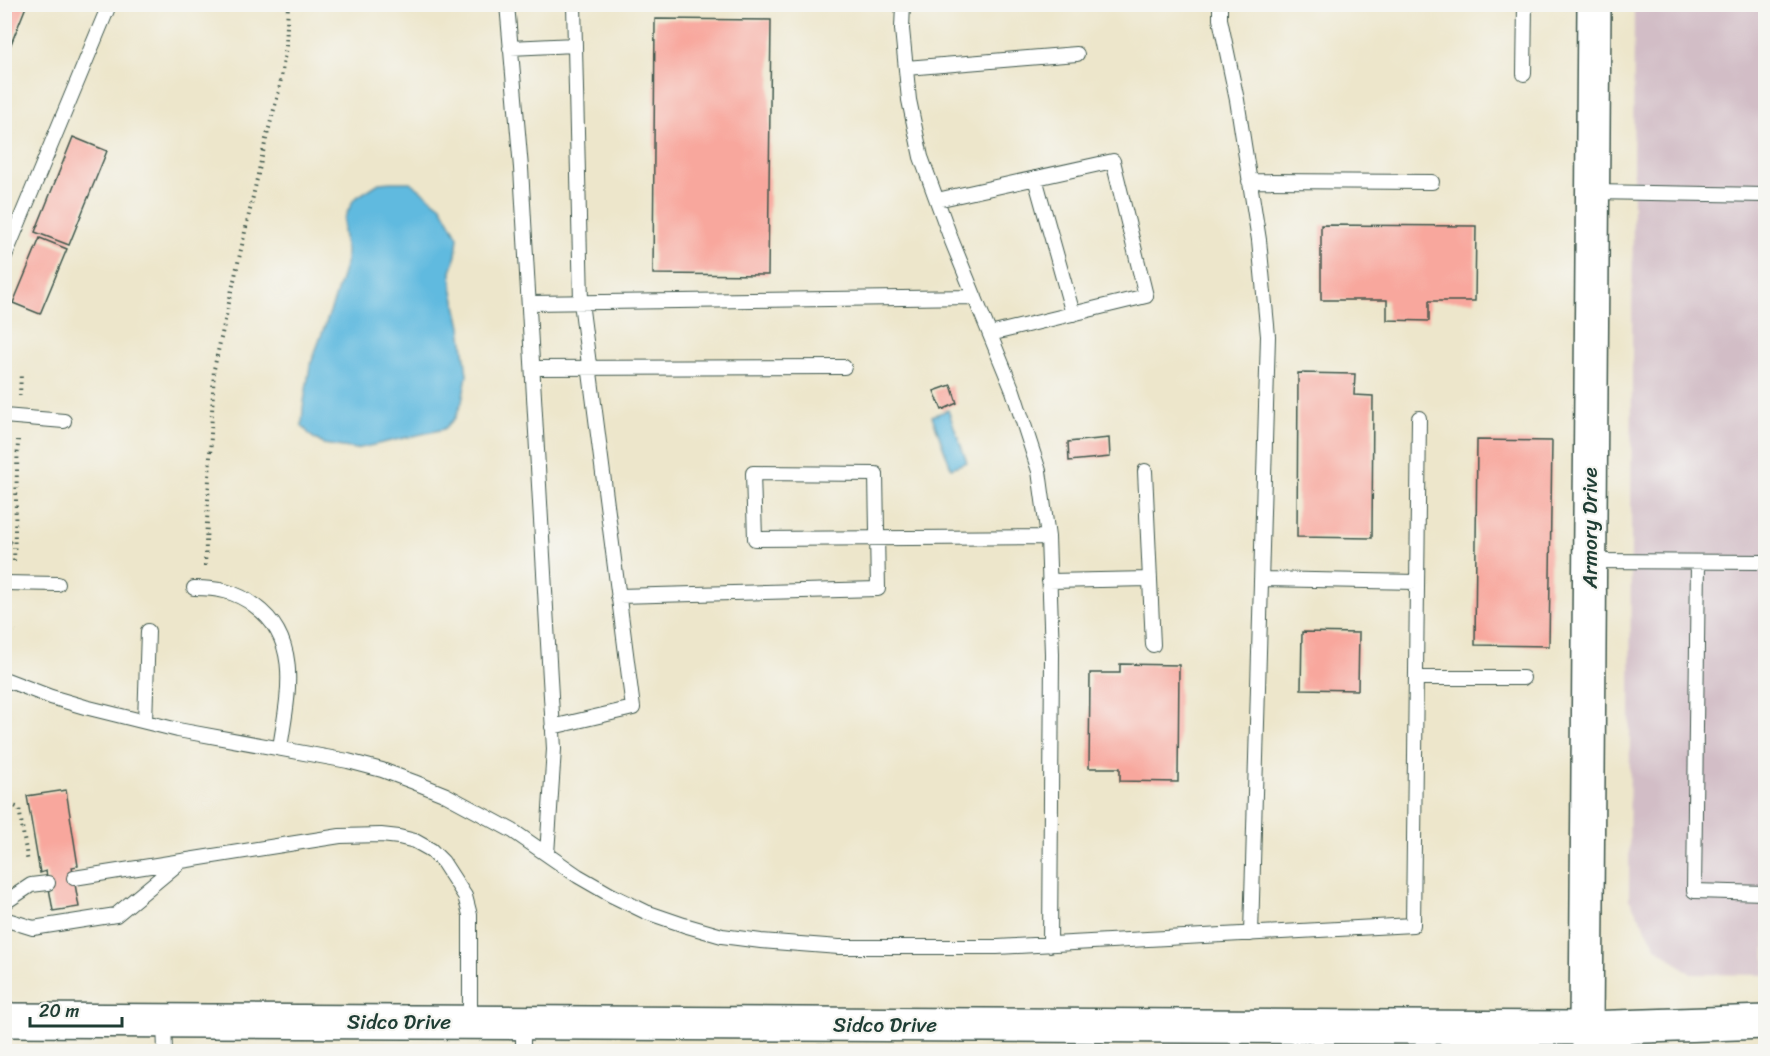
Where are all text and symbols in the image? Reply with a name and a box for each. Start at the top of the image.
street label: Armory Drive [1571,467,1609,590]
scale bar [30,990,122,1028]
text: 20 m [39,995,79,1027]
street label: Sidco Drive [347,1003,451,1041]
street label: Sidco Drive [833,1006,937,1044]

